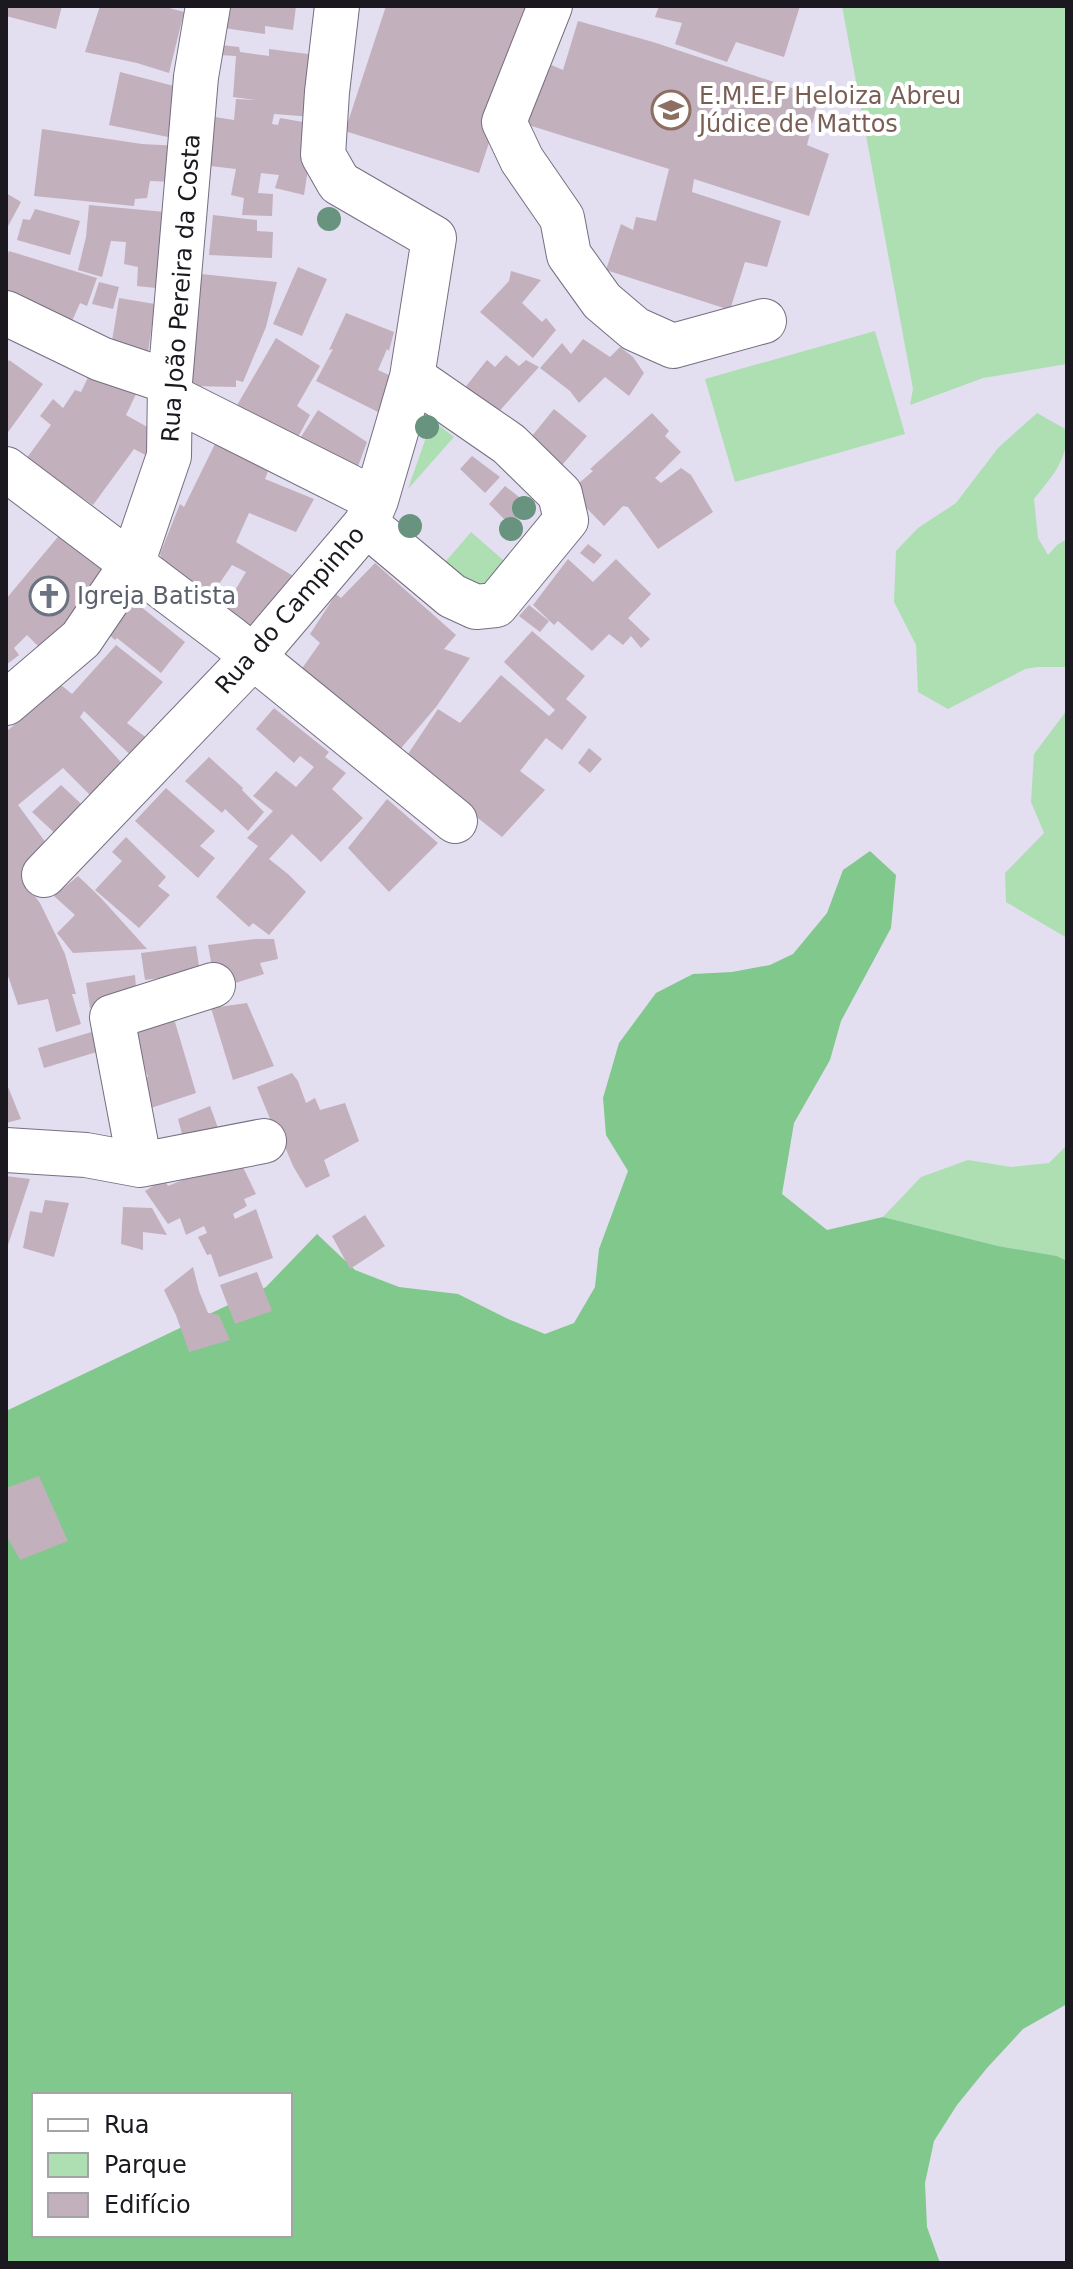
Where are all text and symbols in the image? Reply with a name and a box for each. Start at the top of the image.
place label: E.M.E.F Heloiza Abreu Júdice de Mattos [697,82,961,138]
school or university icon: E.M.E.F Heloiza Abreu Júdice de Mattos [650,89,692,131]
street label: Rua João Pereira da Costa [156,133,206,443]
street label: Rua do Campinho [210,521,370,699]
church icon: Igreja Batista [28,575,70,617]
place label: Igreja Batista [77,582,236,610]
legend [32,2093,292,2237]
text: Rua [104,2111,150,2139]
text: Parque [104,2151,187,2179]
text: Edifício [104,2191,191,2219]

